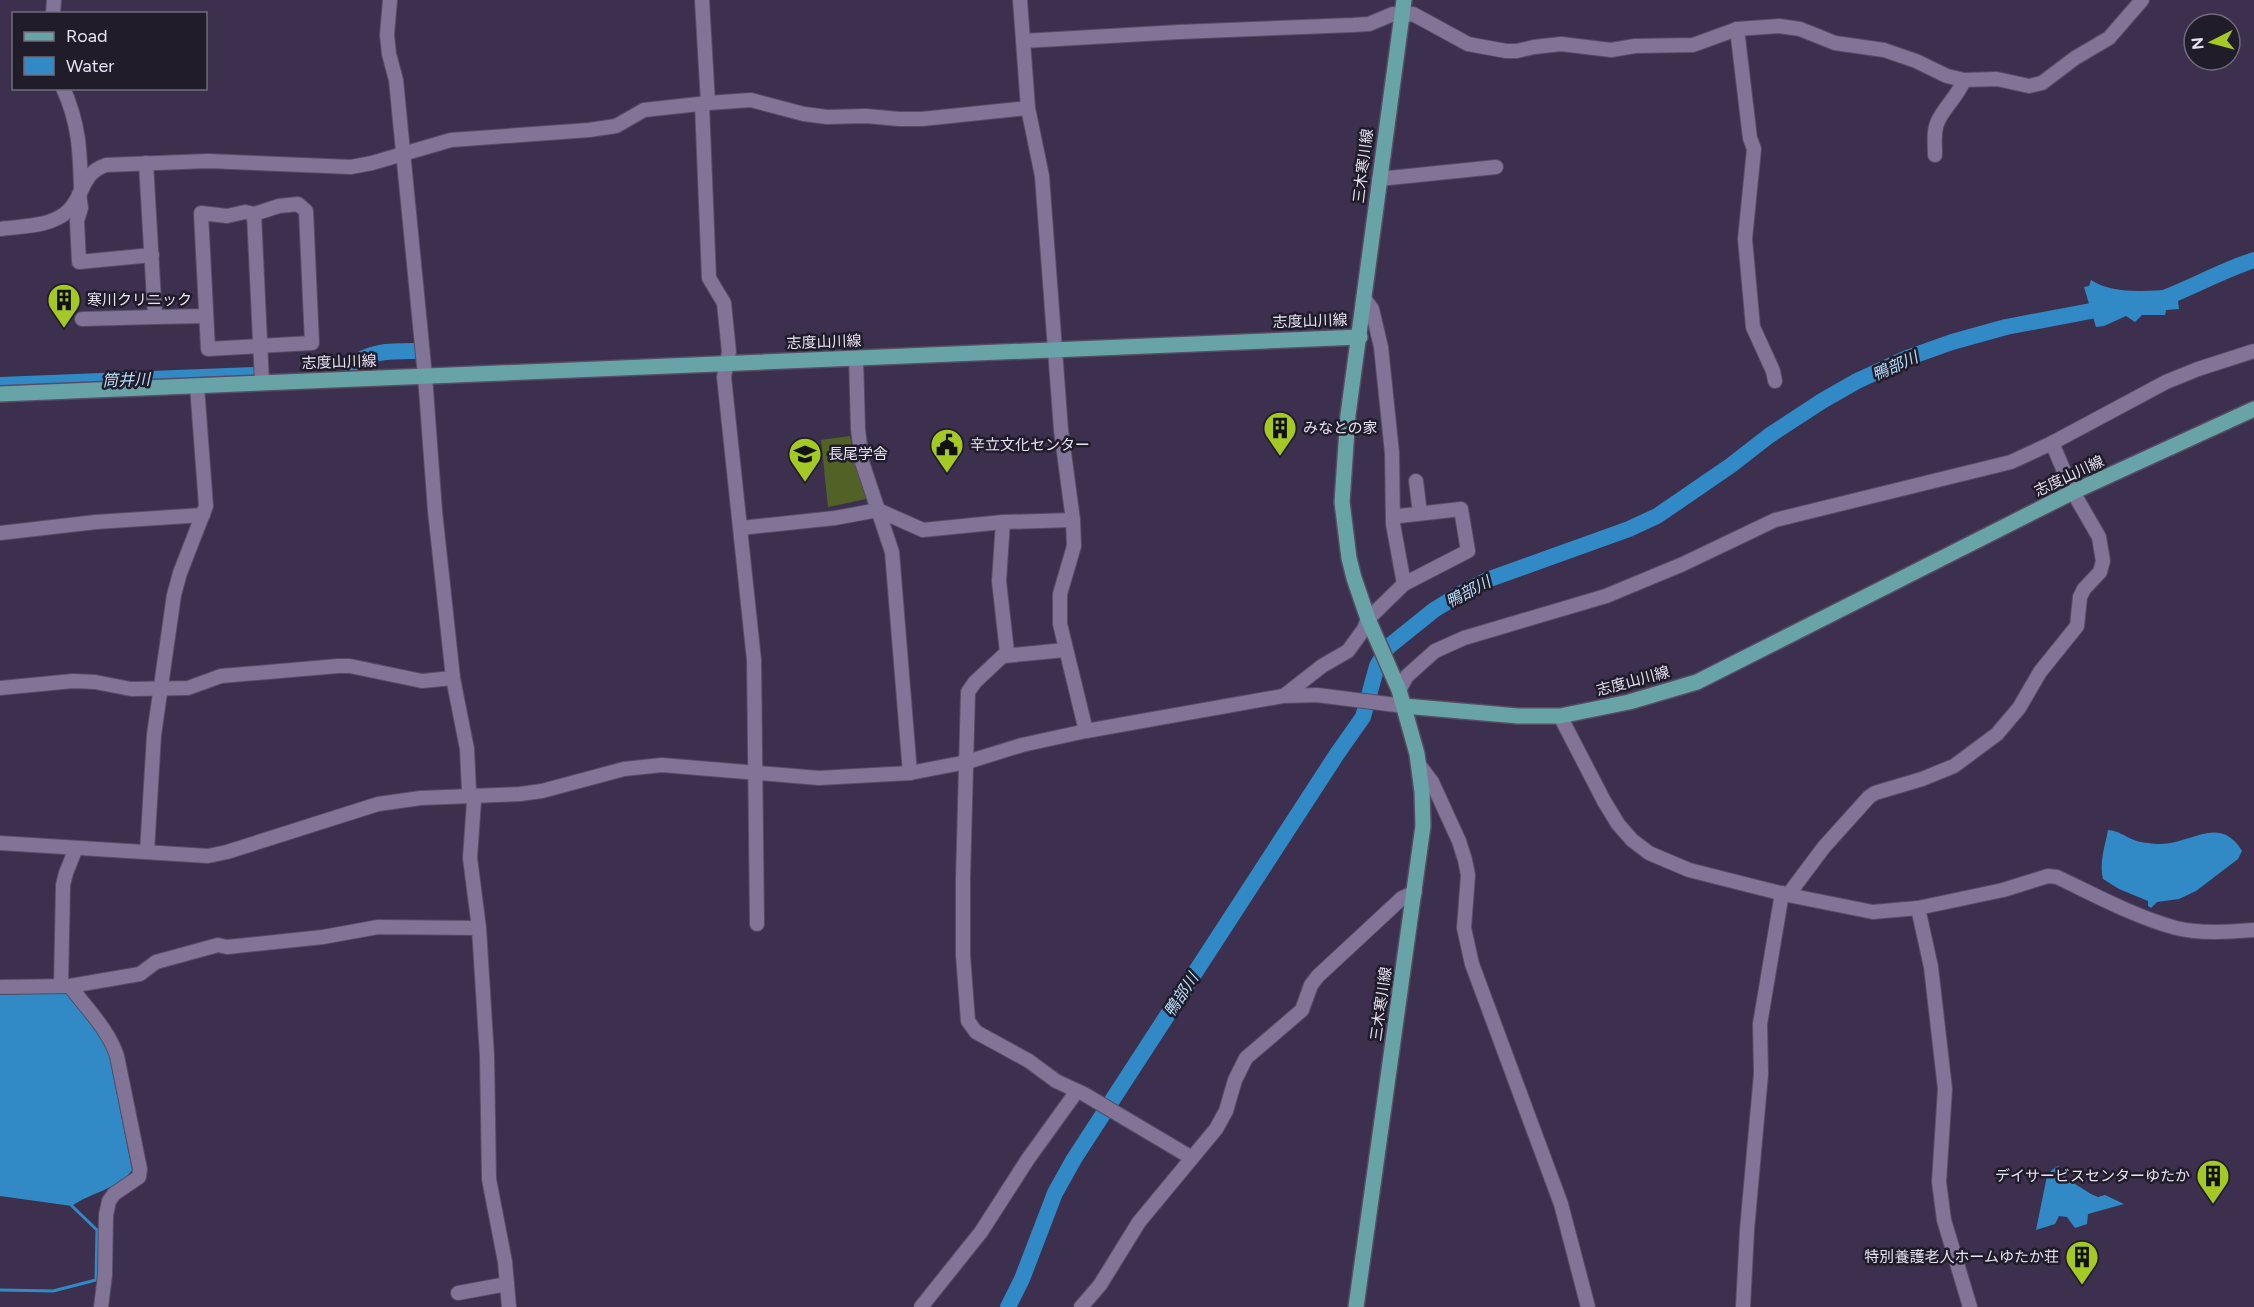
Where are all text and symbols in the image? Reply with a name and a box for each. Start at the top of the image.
legend [12,12,207,90]
north arrow [2182,12,2242,72]
text: Road [66,25,107,47]
text: N [2187,36,2208,51]
text: Water [66,55,114,77]
street label: 三木寒川線 [1349,128,1377,204]
building icon: 寒川クリニック [46,282,82,329]
place label: 寒川クリニック [87,291,192,309]
street label: 志度山川線 [1272,311,1348,331]
street label: 志度山川線 [786,332,862,352]
water label: 鴨部川 [1869,347,1923,384]
street label: 志度山川線 [301,352,377,372]
water label: 筒井川 [102,370,152,390]
building icon: みなとの家 [1262,410,1298,457]
place label: みなとの家 [1303,419,1378,437]
public building icon: 辛立文化センター [929,427,965,474]
school or university icon: 長尾学舎 [787,436,823,483]
place label: 辛立文化センター [970,436,1090,454]
place label: 長尾学舎 [828,445,888,463]
street label: 志度山川線 [2031,452,2107,500]
water label: 鴨部川 [1442,571,1495,612]
street label: 志度山川線 [1594,663,1672,699]
street label: 三木寒川線 [1367,966,1395,1042]
water label: 鴨部川 [1160,968,1203,1020]
building icon: デイサービスセンターゆたか [2195,1158,2231,1205]
place label: デイサービスセンターゆたか [1995,1167,2190,1185]
building icon: 特別養護老人ホームゆたか荘 [2064,1239,2100,1286]
place label: 特別養護老人ホームゆたか荘 [1864,1248,2059,1266]

